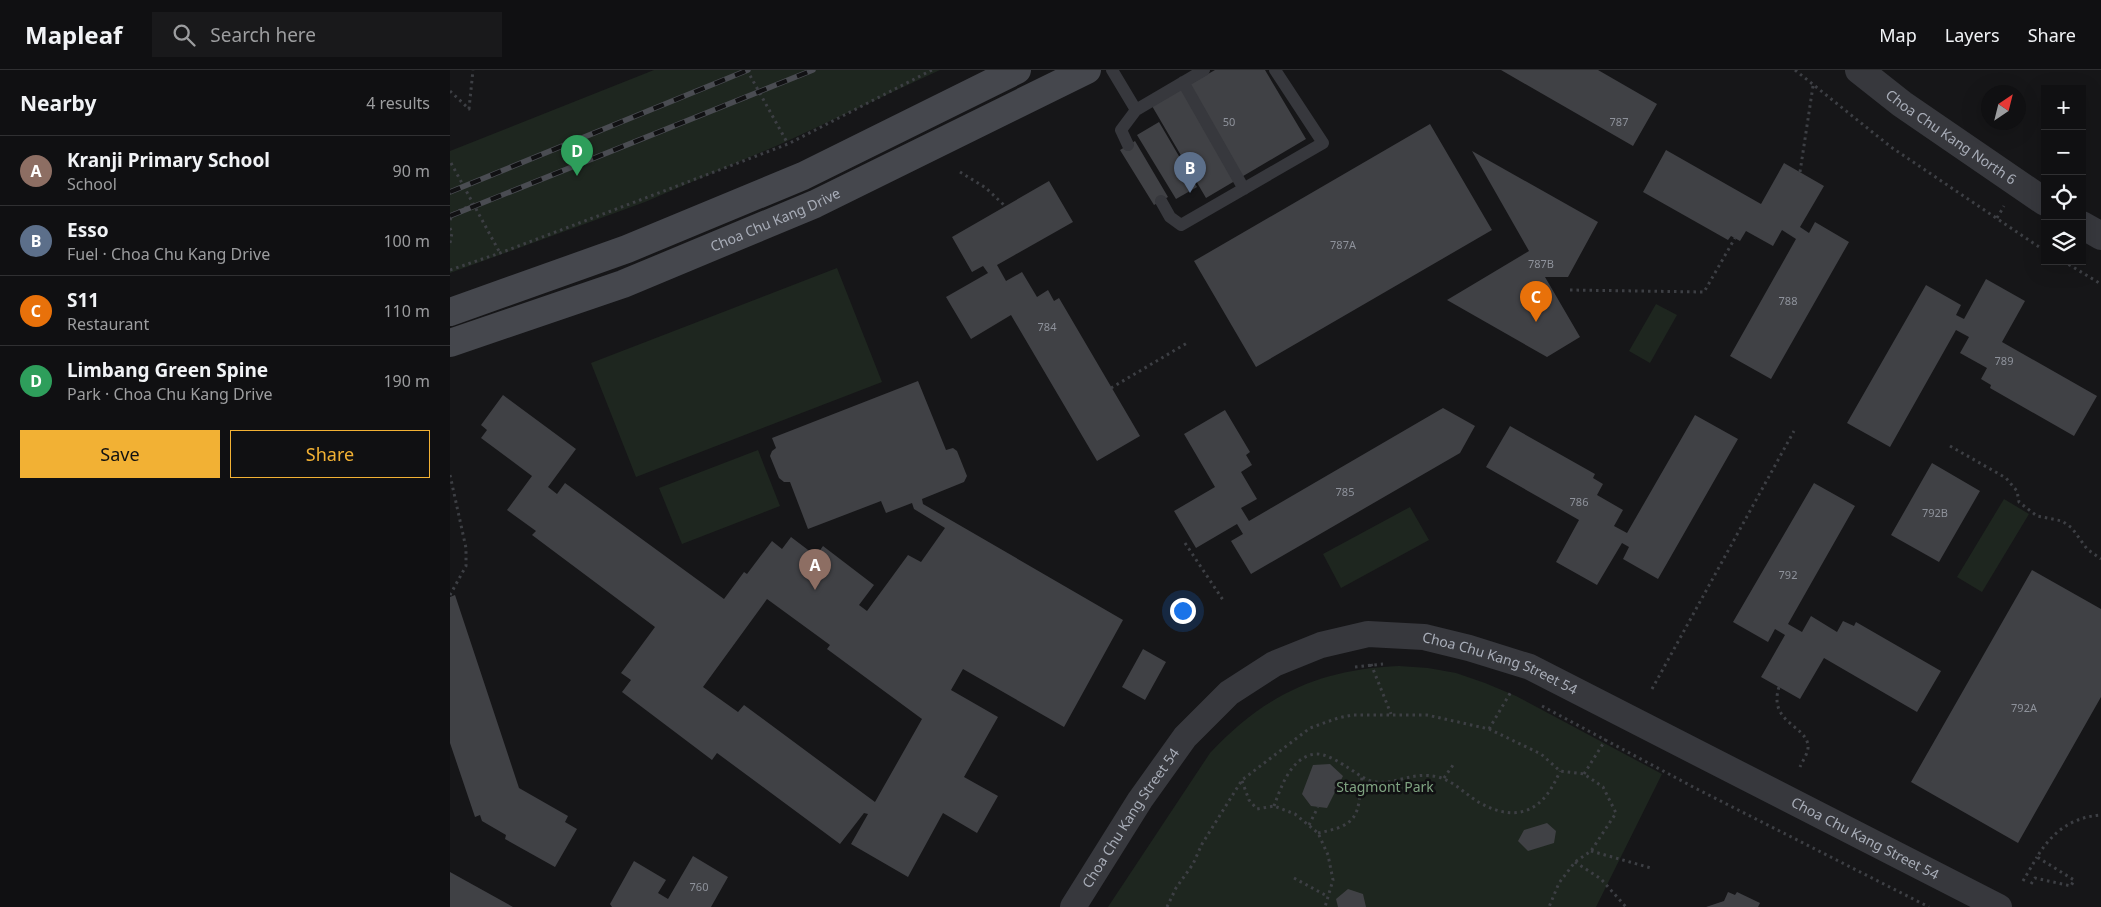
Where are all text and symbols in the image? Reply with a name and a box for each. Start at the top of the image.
search box [152,12,502,57]
text: Mapleaf [25,18,122,51]
icon: search [170,21,198,49]
text: Search here [210,22,316,48]
text: Map [1879,23,1917,47]
text: Layers [1945,23,2000,47]
text: Share [2028,23,2076,47]
street label: Choa Chu Kang North 6 [1882,85,2020,189]
north arrow [1981,85,2026,130]
map controls [2041,85,2086,265]
button: + [2041,85,2086,130]
text: Nearby [20,89,96,117]
text: 4 results [366,92,430,114]
house number: 50 [1223,114,1235,129]
house number: 787 [1610,114,1628,129]
button: − [2041,130,2086,175]
pin: D [561,135,593,176]
text: Kranji Primary School [67,147,270,173]
pin: B [1174,152,1206,193]
text: A [30,160,42,182]
text: 90 m [393,160,430,182]
text: School [67,173,117,195]
button: locate [2041,175,2086,220]
street label: Choa Chu Kang Drive [707,183,843,256]
text: Esso [67,217,109,243]
button: layers [2041,220,2086,265]
text: B [31,230,41,252]
text: 100 m [383,230,430,252]
house number: 787A [1330,237,1357,252]
text: Fuel · Choa Chu Kang Drive [67,243,270,265]
house number: 787B [1528,256,1554,271]
pin: C [1520,281,1552,322]
text: S11 [67,287,99,313]
house number: 788 [1779,293,1797,308]
text: C [31,300,41,322]
text: 110 m [383,300,430,322]
text: Restaurant [67,313,149,335]
house number: 784 [1038,319,1057,334]
house number: 789 [1995,353,2013,368]
text: Limbang Green Spine [67,357,268,383]
text: D [30,370,42,392]
text: 190 m [383,370,430,392]
text: Park · Choa Chu Kang Drive [67,383,273,405]
button: Save [20,430,220,478]
button: Share [230,430,430,478]
house number: 785 [1336,484,1354,499]
house number: 786 [1570,494,1588,509]
house number: 792B [1922,505,1948,520]
pin: A [799,549,831,590]
house number: 792 [1779,567,1797,582]
your location [1170,598,1196,624]
street label: Choa Chu Kang Street 54 [1421,627,1581,699]
house number: 792A [2011,700,2038,715]
street label: Choa Chu Kang Street 54 [1077,744,1183,891]
park label: Stagmont Park [1336,777,1434,796]
street label: Choa Chu Kang Street 54 [1788,792,1942,884]
house number: 760 [690,879,708,894]

